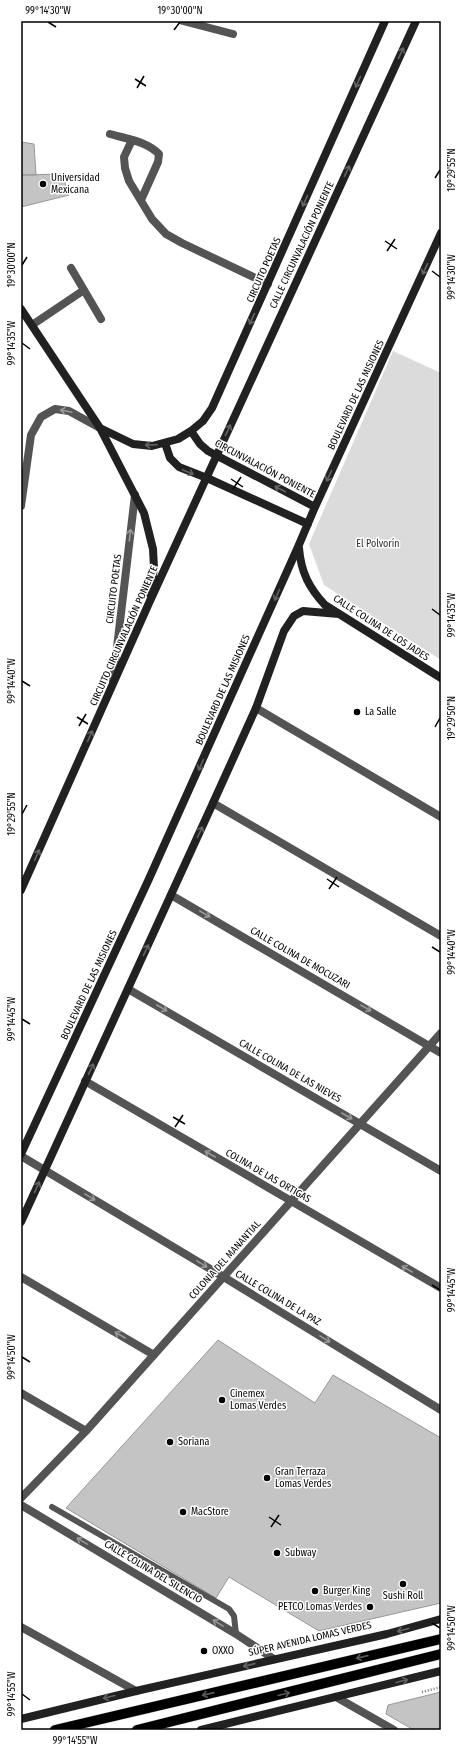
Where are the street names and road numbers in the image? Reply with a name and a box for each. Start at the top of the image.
street label: CALLE CIRCUNVALACIÓN PONIENTE [265,178,337,310]
street label: CIRCUITO POETAS [244,236,284,304]
street label: BOULEVARD DE LAS MISIONES [325,338,387,452]
street label: CIRCUNVALACIÓN PONIENTE [213,436,319,501]
street label: CIRCUITO POETAS [104,553,124,624]
street label: CIRCUITO CIRCUNVALACIÓN PONIENTE [86,563,161,708]
street label: CALLE COLINA DE LOS JADES [331,592,431,664]
street label: BOULEVARD DE LAS MISIONES [193,633,253,747]
street label: CALLE COLINA DE MOCUZARI [248,925,352,991]
street label: BOULEVARD DE LAS MISIONES [58,928,120,1042]
street label: CALLE COLINA DE LAS NIEVES [237,1037,343,1105]
street label: COLINA DE LAS ORTIGAS [223,1147,313,1205]
street label: COLONIA DEL MANANTIAL [187,1218,264,1302]
street label: CALLE COLINA DE LA PAZ [233,1268,323,1328]
street label: CALLE COLINA DEL SILENCIO [102,1538,204,1606]
street label: SÚPER AVENIDA LOMAS VERDES [247,1617,373,1659]

